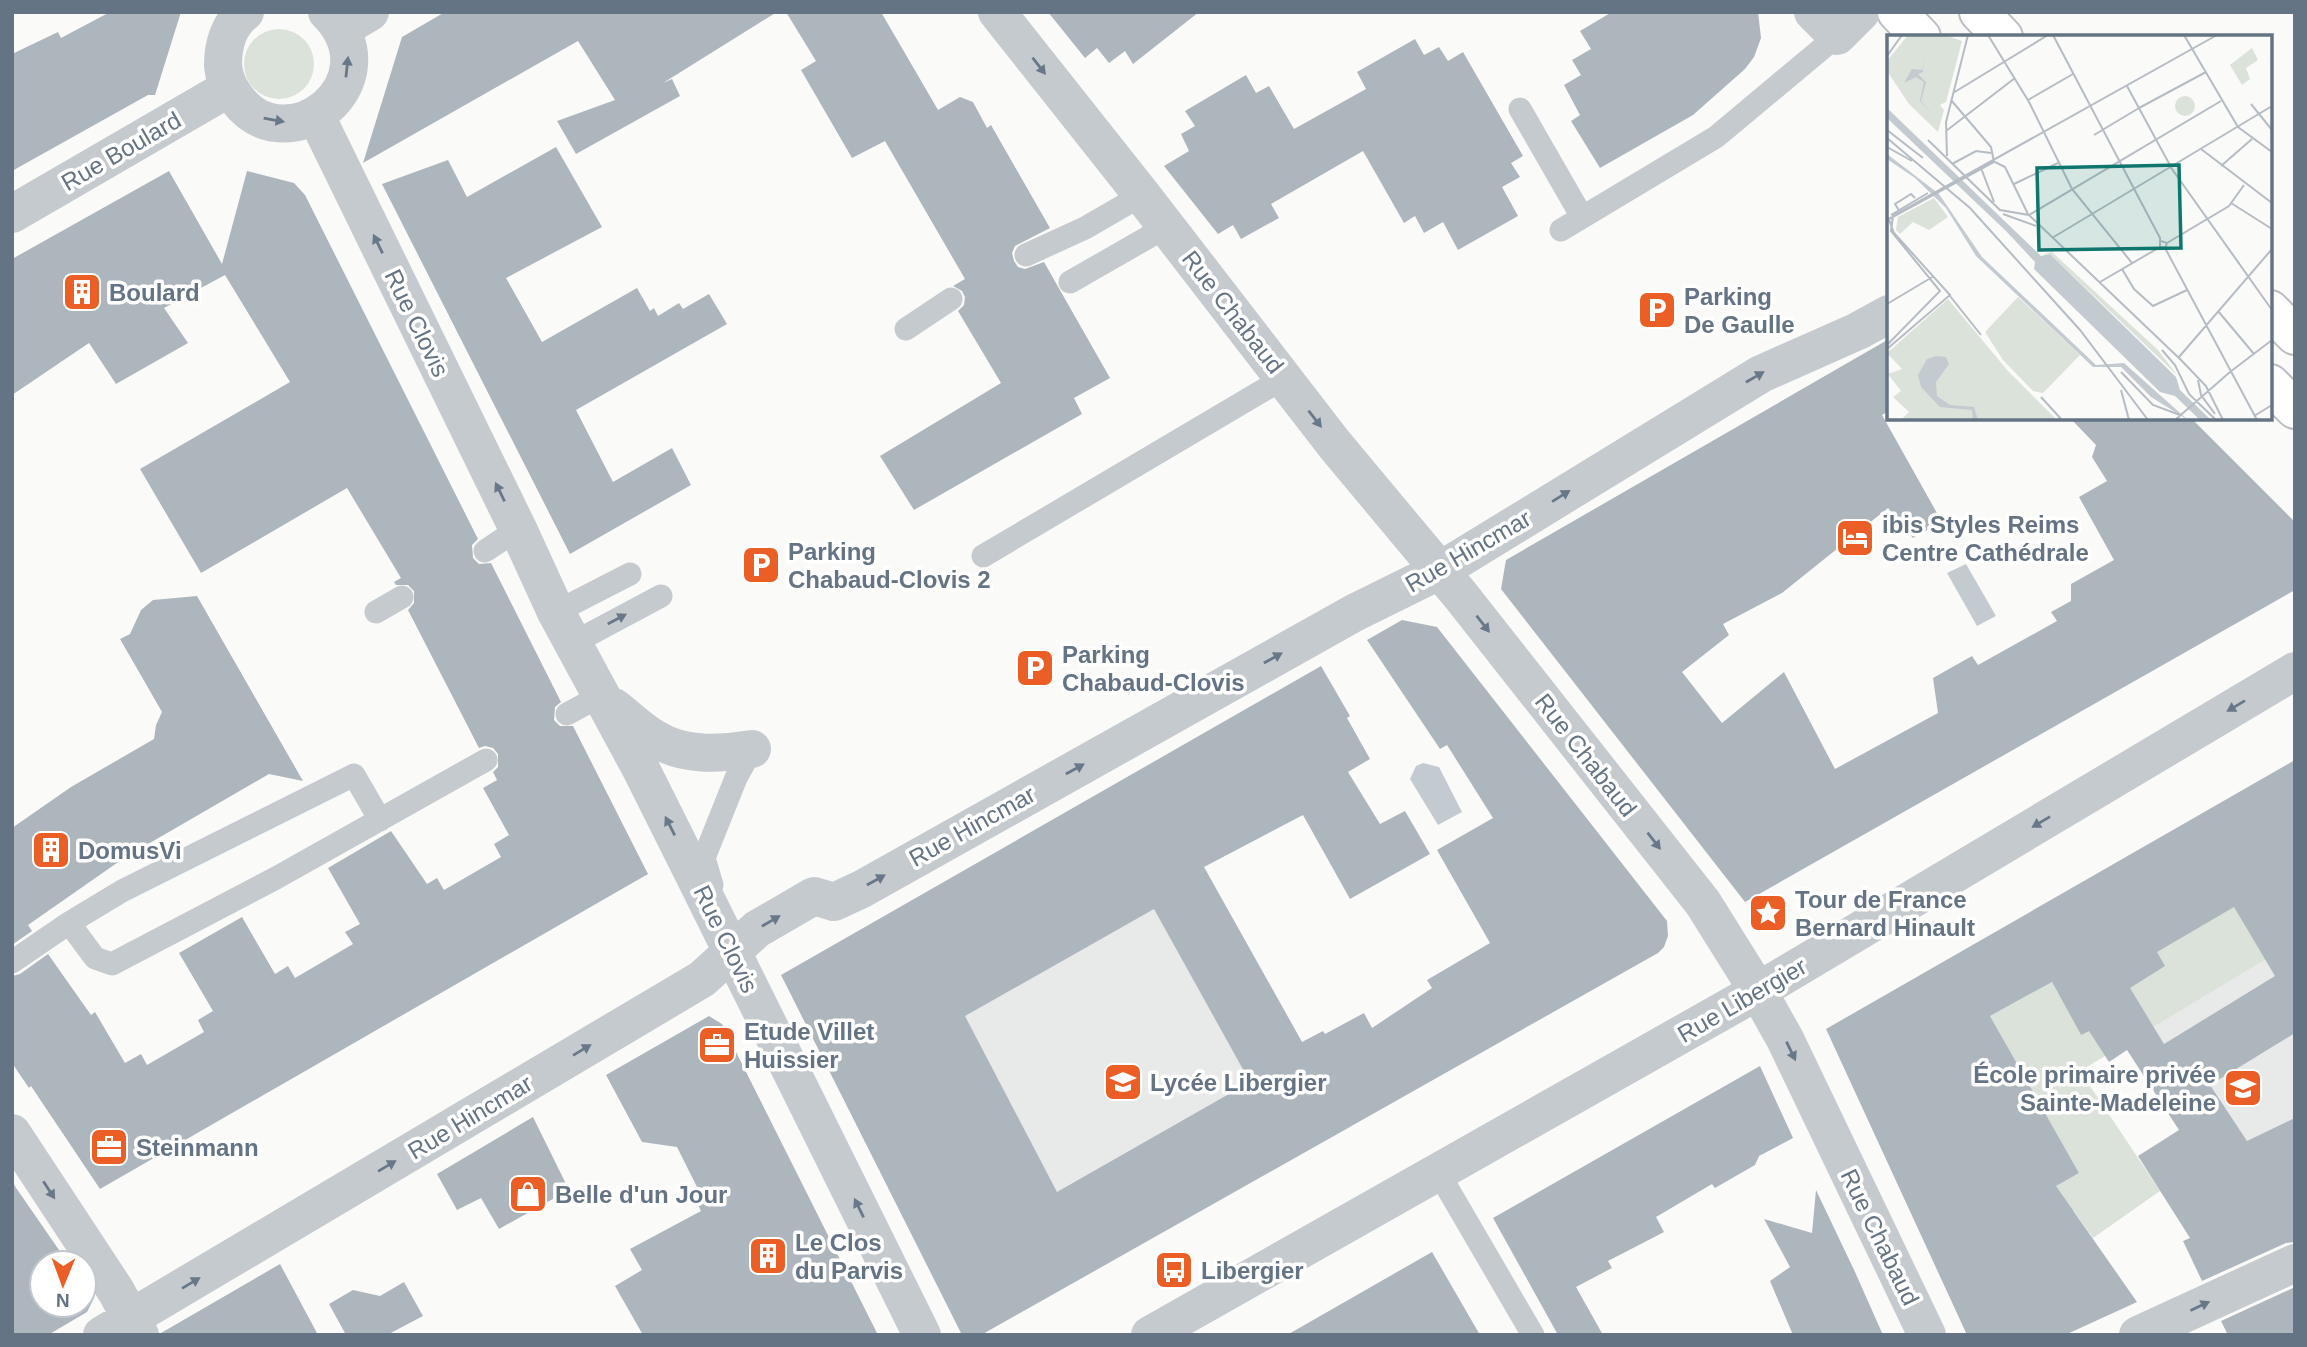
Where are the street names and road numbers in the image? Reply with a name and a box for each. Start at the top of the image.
street label: Rue Boulard [56,106,186,196]
street label: Rue Chabaud [1177,245,1289,379]
street label: Rue Clovis [379,265,455,381]
street label: Rue Hincmar [1401,504,1535,598]
street label: Rue Chabaud [1530,688,1642,822]
street label: Rue Hincmar [904,780,1040,872]
street label: Rue Clovis [688,881,764,997]
street label: Rue Libergier [1673,952,1811,1048]
street label: Rue Hincmar [403,1069,537,1165]
street label: Rue Chabaud [1835,1165,1925,1309]

